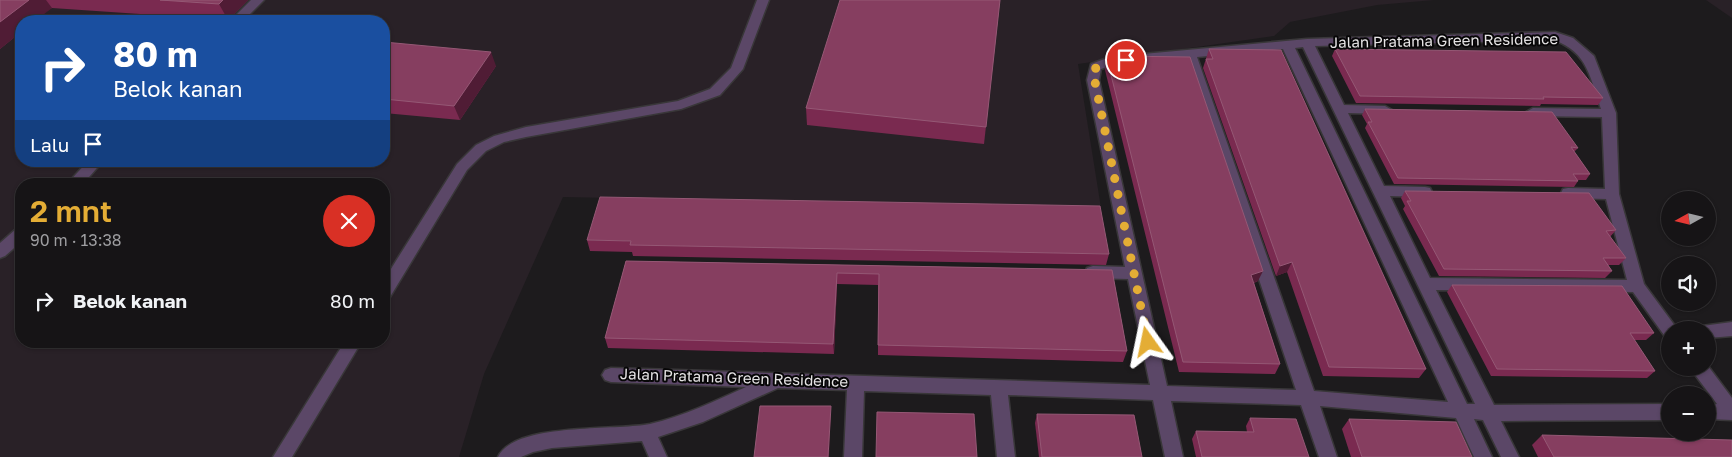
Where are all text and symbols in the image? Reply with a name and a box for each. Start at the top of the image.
street label: Jalan Pratama Green Residence [1330,29,1559,51]
text: 80 m [113,33,198,75]
icon: right [30,35,95,100]
pin [1105,39,1147,81]
icon: arrive [1112,46,1140,74]
text: Belok kanan [113,75,243,102]
icon: arrive [79,130,107,158]
text: Lalu [30,133,69,156]
north arrow [1661,191,1716,246]
map controls [1661,191,1716,441]
text: 2 mnt [30,193,112,229]
button: close [323,195,375,247]
text: 90 m · 13:38 [30,230,122,250]
button: sound [1661,256,1716,311]
icon: right [30,287,58,315]
text: Belok kanan [73,289,187,312]
text: 80 m [330,289,375,312]
position arrow [1121,315,1173,367]
button: + [1661,321,1716,376]
street label: Jalan Pratama Green Residence [620,364,849,390]
button: − [1661,386,1716,441]

